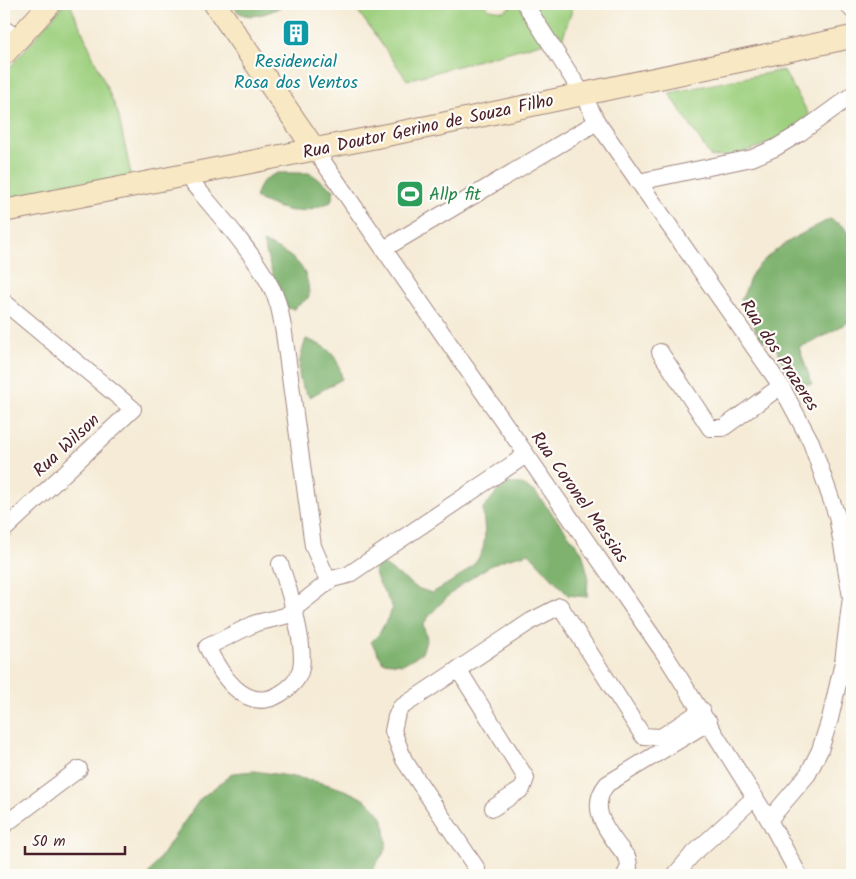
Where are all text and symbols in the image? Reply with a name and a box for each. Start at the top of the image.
building icon: Residencial Rosa dos Ventos [281,18,311,48]
place label: Residencial Rosa dos Ventos [234,48,358,98]
street label: Rua Doutor Gerino de Souza Filho [300,87,557,168]
sports icon: Allp fit [395,179,425,209]
place label: Allp fit [429,181,482,210]
street label: Rua dos Prazeres [732,294,826,418]
street label: Rua Wilson [27,407,107,485]
street label: Rua Coronel Messias [522,426,635,570]
scale bar [25,824,125,856]
text: 50 m [32,830,66,854]

